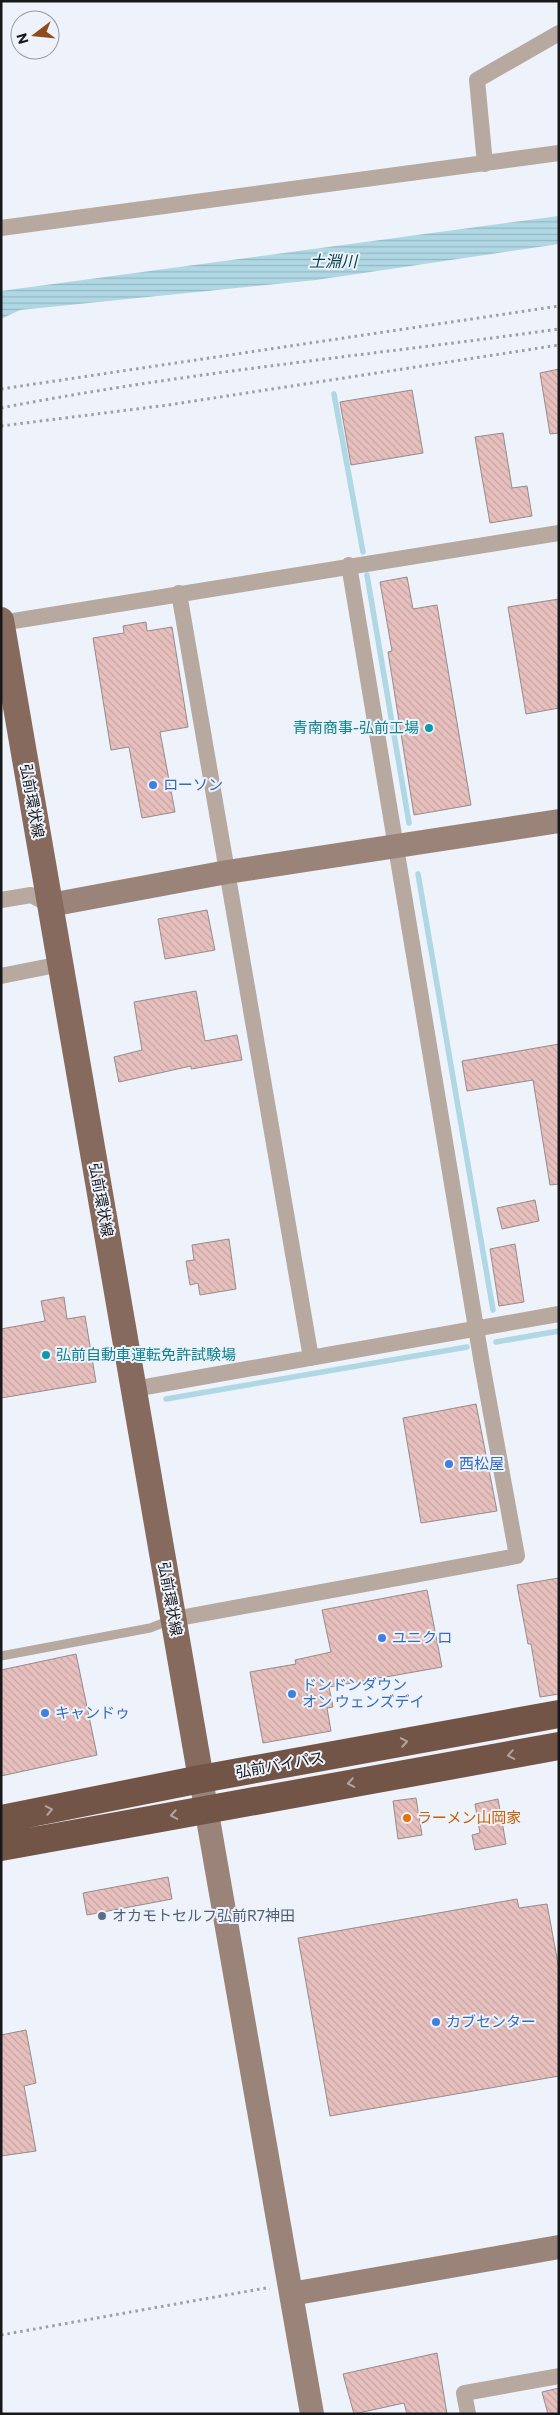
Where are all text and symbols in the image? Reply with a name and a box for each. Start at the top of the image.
north arrow [10,10,60,60]
text: N [12,31,32,46]
water label: 土淵川 [309,251,359,270]
place label: 青南商事-弘前工場 [293,718,419,736]
marker: 青南商事-弘前工場 [423,722,435,734]
street label: 弘前環状線 [18,762,48,839]
place label: ローソン [163,775,223,793]
marker: ローソン [147,779,159,791]
street label: 弘前環状線 [87,1161,117,1238]
place label: 弘前自動車運転免許試験場 [56,1345,236,1363]
marker: 弘前自動車運転免許試験場 [40,1349,52,1361]
place label: 西松屋 [459,1454,504,1472]
marker: 西松屋 [443,1458,455,1470]
street label: 弘前環状線 [156,1560,186,1637]
place label: ユニクロ [392,1628,452,1646]
marker: ユニクロ [376,1632,388,1644]
place label: ドンドンダウン オン ウェンズデイ [302,1675,425,1710]
marker: ドンドンダウン オン ウェンズデイ [286,1688,298,1700]
place label: キャンドゥ [55,1703,130,1721]
marker: キャンドゥ [39,1707,51,1719]
one-way arrow [400,1738,409,1748]
street label: 弘前バイパス [234,1747,326,1781]
one-way arrow [506,1749,515,1760]
one-way arrow [346,1778,355,1788]
one-way arrow [45,1805,53,1816]
place label: ラーメン山岡家 [417,1808,521,1826]
one-way arrow [169,1810,178,1820]
marker: ラーメン山岡家 [401,1812,413,1824]
place label: オカモトセルフ弘前R7神田 [112,1906,295,1924]
marker: オカモトセルフ弘前R7神田 [96,1910,108,1922]
place label: カブセンター [446,2012,536,2030]
marker: カブセンター [430,2016,442,2028]

